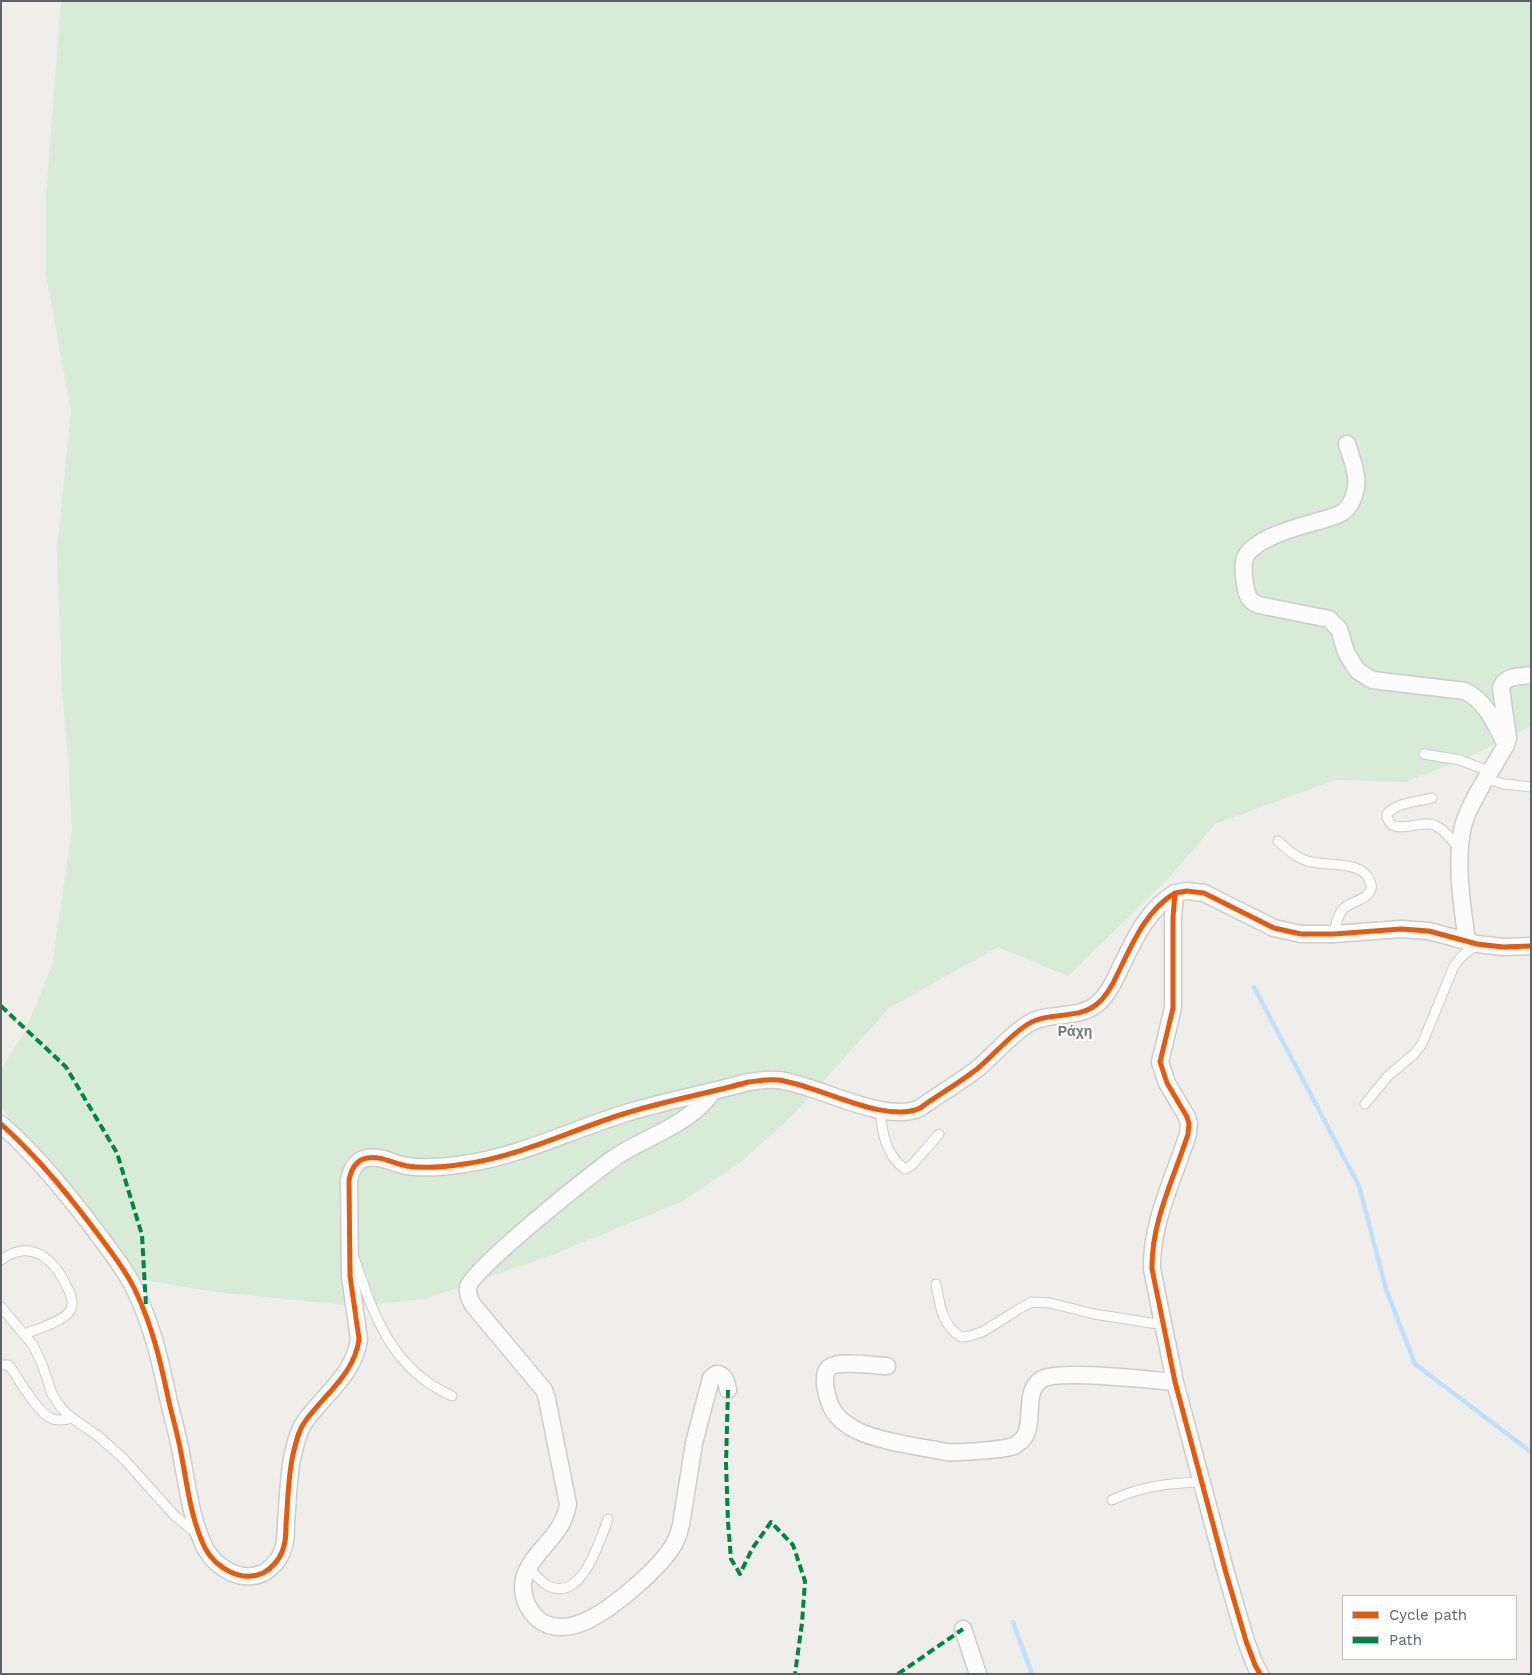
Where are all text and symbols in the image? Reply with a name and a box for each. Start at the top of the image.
district label: Ράχη [1058,1024,1092,1040]
legend [1342,1595,1517,1660]
text: Cycle path [1389,1606,1467,1624]
text: Path [1389,1631,1422,1649]

